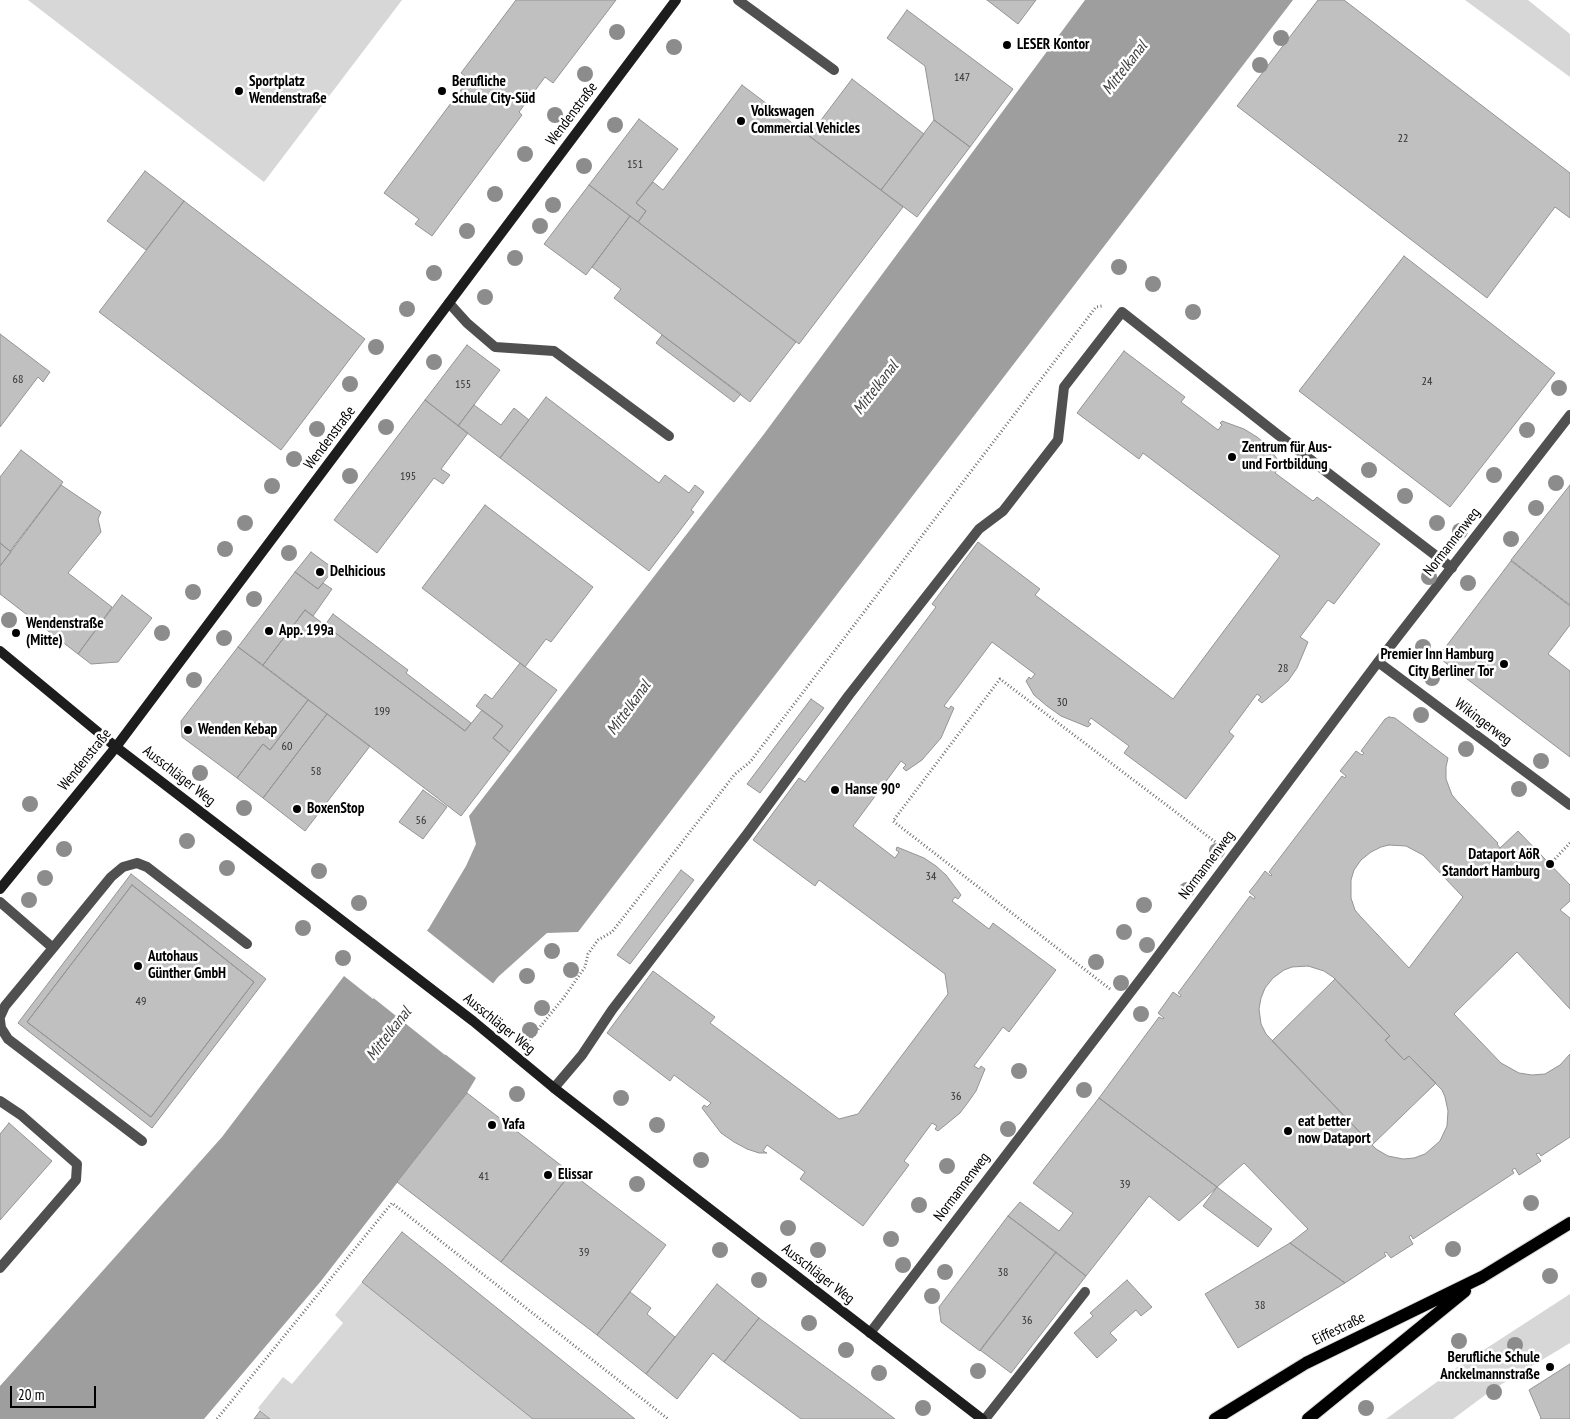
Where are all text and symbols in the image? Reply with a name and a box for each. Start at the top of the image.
place label: LESER Kontor [1017,36,1089,54]
water label: Mittelkanal [1098,37,1152,99]
marker: LESER Kontor [1001,39,1013,51]
house number: 147 [954,71,970,85]
place label: Sportplatz Wendenstraße [249,73,327,108]
place label: Berufliche Schule City-Süd [452,73,535,108]
street label: Wendenstraße [542,79,602,149]
marker: Sportplatz Wendenstraße [233,85,245,97]
marker: Berufliche Schule City-Süd [436,85,448,97]
place label: Volkswagen Commercial Vehicles [751,103,860,138]
marker: Volkswagen Commercial Vehicles [735,115,747,127]
house number: 22 [1398,132,1408,146]
house number: 151 [627,158,643,172]
water label: Mittelkanal [849,357,903,419]
house number: 68 [13,373,23,387]
house number: 24 [1422,375,1432,389]
house number: 155 [455,378,471,392]
street label: Wendenstraße [300,403,360,473]
place label: Zentrum für Aus- und Fortbildung [1242,439,1332,474]
marker: Zentrum für Aus- und Fortbildung [1226,451,1238,463]
house number: 195 [400,470,416,484]
street label: Normannenweg [1420,504,1484,580]
place label: Delhicious [330,563,385,581]
marker: Delhicious [314,566,326,578]
place label: Wendenstraße (Mitte) [26,615,104,650]
place label: App. 199a [279,622,334,640]
marker: App. 199a [263,625,275,637]
marker: Wendenstraße (Mitte) [10,627,22,639]
place label: Premier Inn Hamburg City Berliner Tor [1381,646,1494,681]
marker: Premier Inn Hamburg City Berliner Tor [1498,658,1510,670]
house number: 28 [1278,662,1288,676]
water label: Mittelkanal [603,677,655,739]
street label: Wikingerweg [1451,695,1515,749]
house number: 30 [1057,696,1067,710]
house number: 199 [374,705,390,719]
place label: Wenden Kebap [198,721,277,739]
marker: Wenden Kebap [182,724,194,736]
street label: Wendenstraße [55,725,115,795]
house number: 60 [282,740,292,754]
street label: Ausschläger Weg [139,742,219,810]
house number: 58 [311,765,321,779]
place label: Hanse 90° [845,781,900,799]
marker: Hanse 90° [829,784,841,796]
place label: BoxenStop [307,800,364,818]
marker: BoxenStop [291,803,303,815]
house number: 56 [416,814,426,828]
street label: Normannenweg [1175,827,1239,903]
place label: Dataport AöR Standort Hamburg [1442,846,1540,881]
marker: Dataport AöR Standort Hamburg [1544,858,1556,870]
house number: 34 [926,870,936,884]
place label: Autohaus Günther GmbH [148,948,226,983]
marker: Autohaus Günther GmbH [132,960,144,972]
street label: Ausschläger Weg [459,990,539,1058]
house number: 49 [136,995,146,1009]
water label: Mittelkanal [362,1003,416,1065]
house number: 36 [951,1090,961,1104]
place label: eat better now Dataport [1298,1113,1371,1148]
place label: Yafa [502,1116,525,1134]
marker: Yafa [486,1119,498,1131]
marker: eat better now Dataport [1282,1125,1294,1137]
street label: Normannenweg [930,1149,994,1225]
place label: Elissar [558,1166,593,1184]
marker: Elissar [542,1169,554,1181]
house number: 41 [479,1170,489,1184]
house number: 39 [1120,1178,1130,1192]
street label: Ausschläger Weg [778,1240,858,1308]
house number: 39 [579,1246,589,1260]
house number: 38 [998,1266,1008,1280]
house number: 38 [1255,1299,1265,1313]
street label: Eiffestraße [1310,1309,1368,1349]
house number: 36 [1022,1314,1032,1328]
place label: Berufliche Schule Anckelmannstraße [1440,1349,1540,1384]
marker: Berufliche Schule Anckelmannstraße [1544,1361,1556,1373]
scale bar [12,1376,99,1408]
text: 20 m [18,1385,44,1404]

